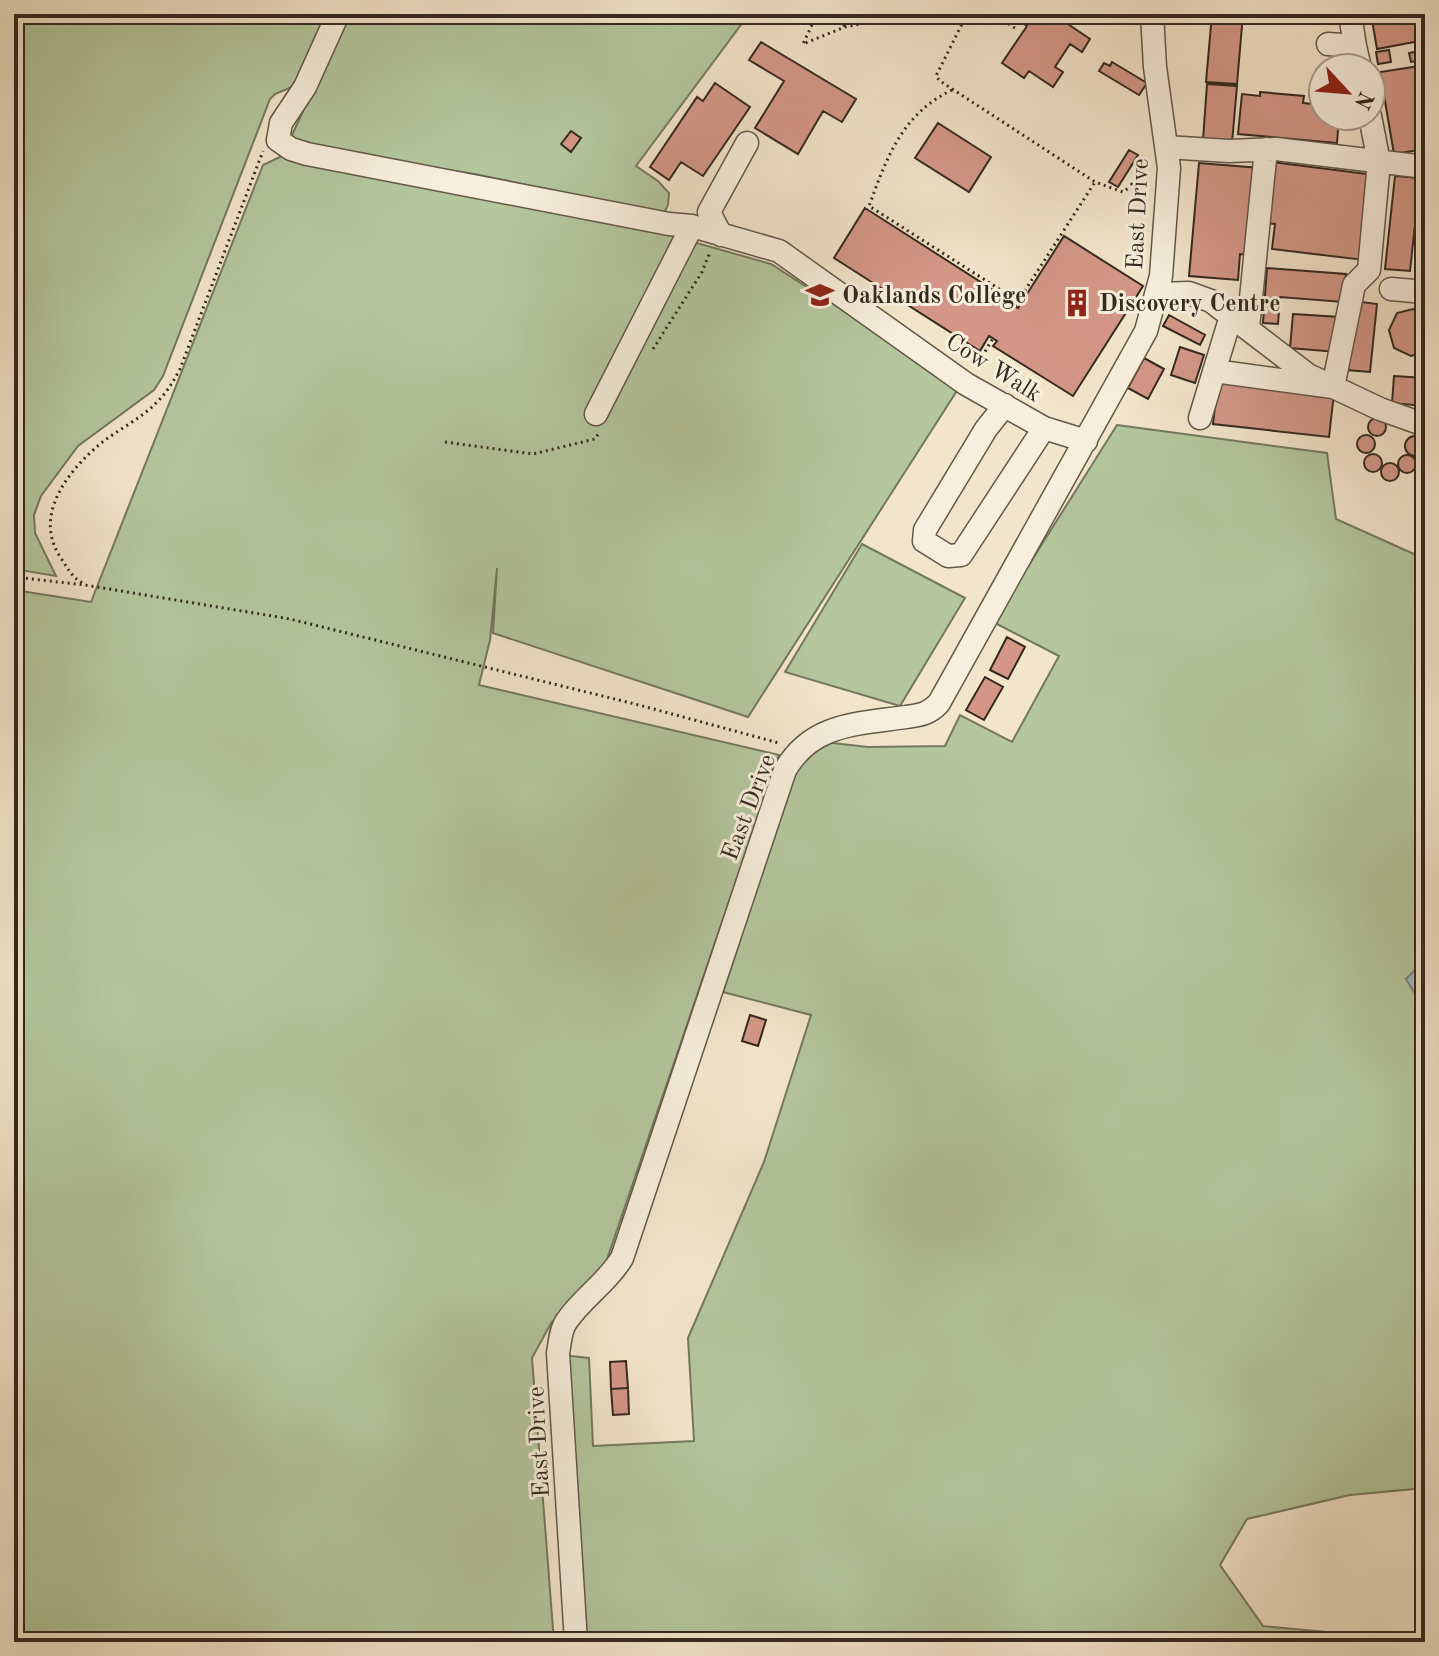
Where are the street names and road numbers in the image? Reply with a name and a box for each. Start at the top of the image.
street label: East Drive [1124,158,1154,270]
street label: Cow Walk [941,330,1045,407]
street label: East Drive [719,751,781,864]
street label: East Drive [525,1386,555,1498]

